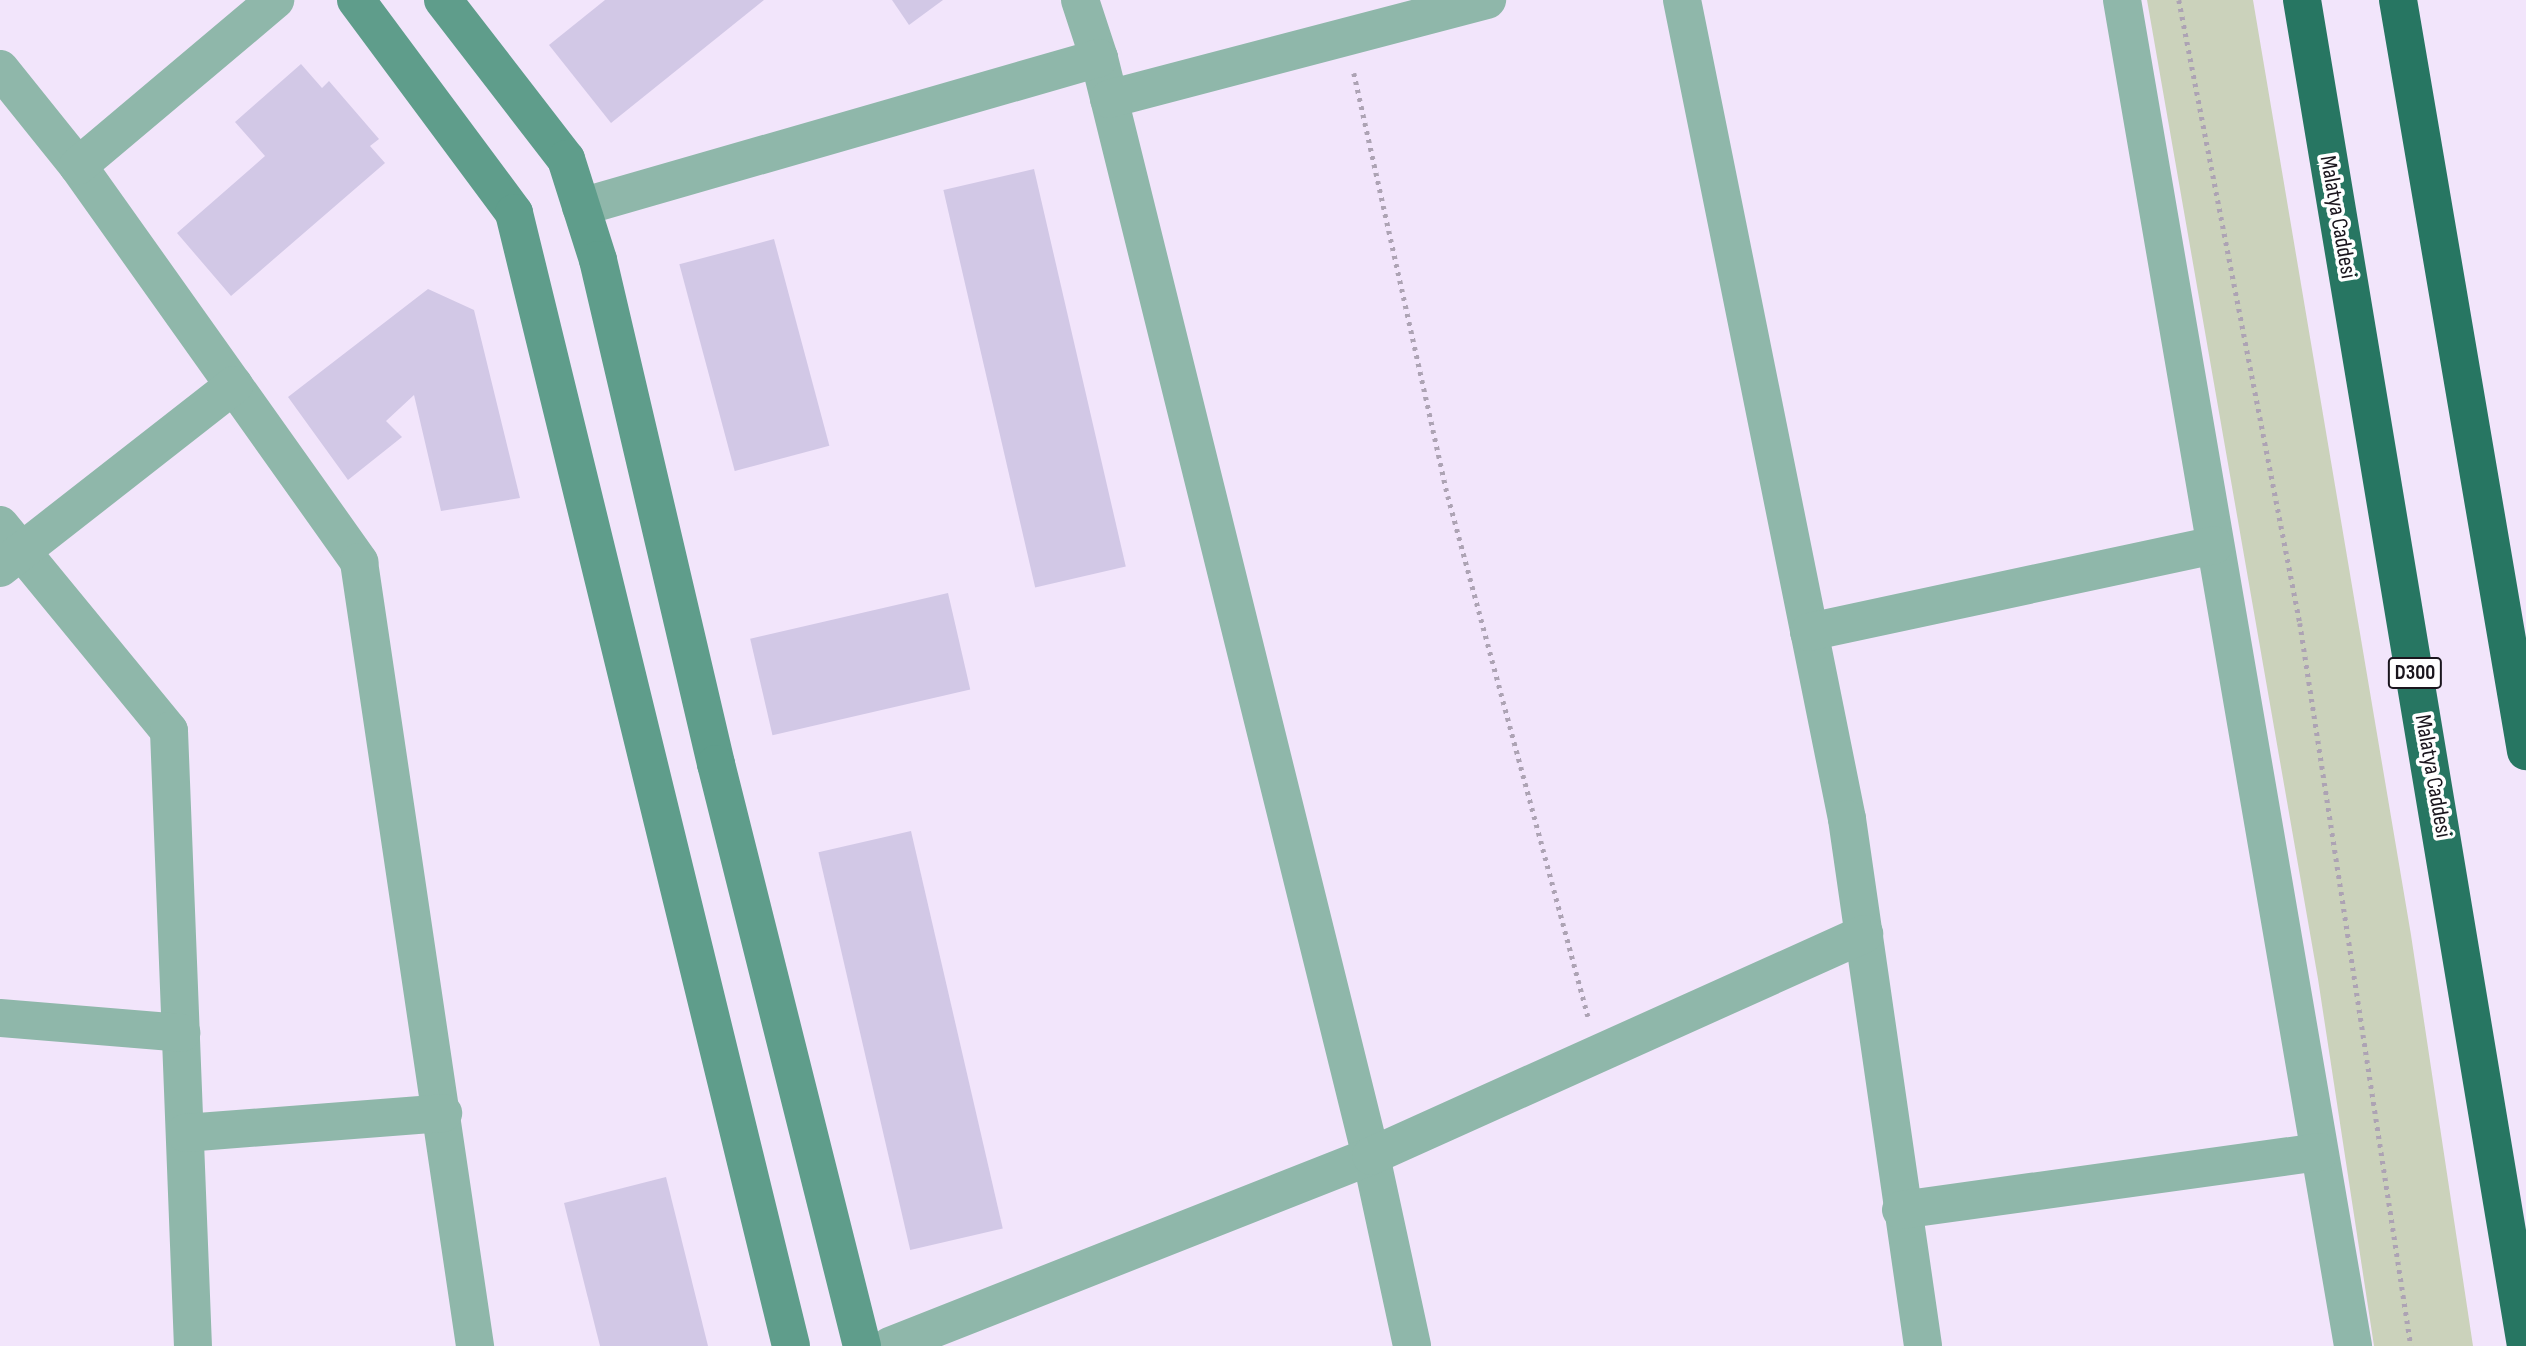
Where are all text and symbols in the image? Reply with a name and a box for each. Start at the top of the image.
street label: Malatya Caddesi [2314,153,2362,281]
road number: D300 [2387,656,2443,690]
street label: Malatya Caddesi [2409,712,2457,840]

